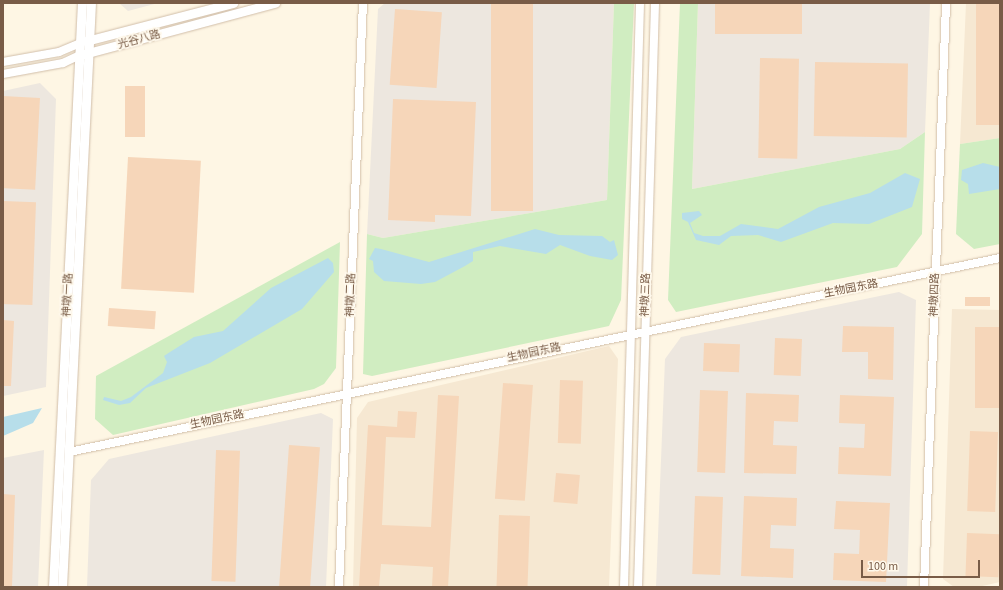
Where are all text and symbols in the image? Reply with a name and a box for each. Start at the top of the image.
street label: 光谷八路 [116,28,162,52]
street label: 神墩一路 [60,273,76,317]
street label: 神墩二路 [344,273,358,317]
street label: 神墩三路 [639,273,653,317]
street label: 神墩四路 [928,273,942,317]
street label: 生物园东路 [823,277,879,301]
street label: 生物园东路 [506,341,562,365]
street label: 生物园东路 [189,408,245,432]
scale bar [863,552,982,578]
text: 100 m [868,558,898,575]

